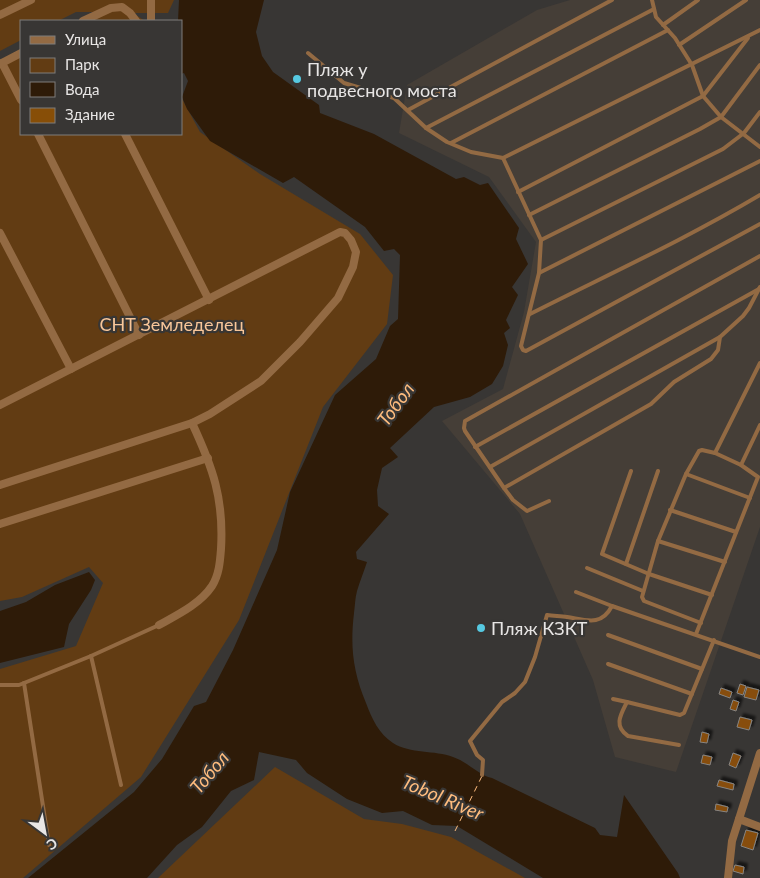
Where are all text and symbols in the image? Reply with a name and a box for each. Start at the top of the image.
legend [20,20,182,135]
text: Улица [65,30,106,48]
text: Парк [65,55,100,73]
place label: Пляж у подвесного моста [307,58,457,101]
marker: Пляж у подвесного моста [291,73,303,85]
text: Вода [65,80,100,98]
text: Здание [65,105,115,123]
park label: СНТ Земледелец [100,313,245,335]
water label: Тобол [372,378,418,430]
place label: Пляж КЗКТ [491,617,588,639]
marker: Пляж КЗКТ [475,622,487,634]
water label: Тобол [185,746,233,798]
water label: Tobol River [399,769,488,825]
north arrow [20,808,70,858]
text: С [43,835,61,855]

